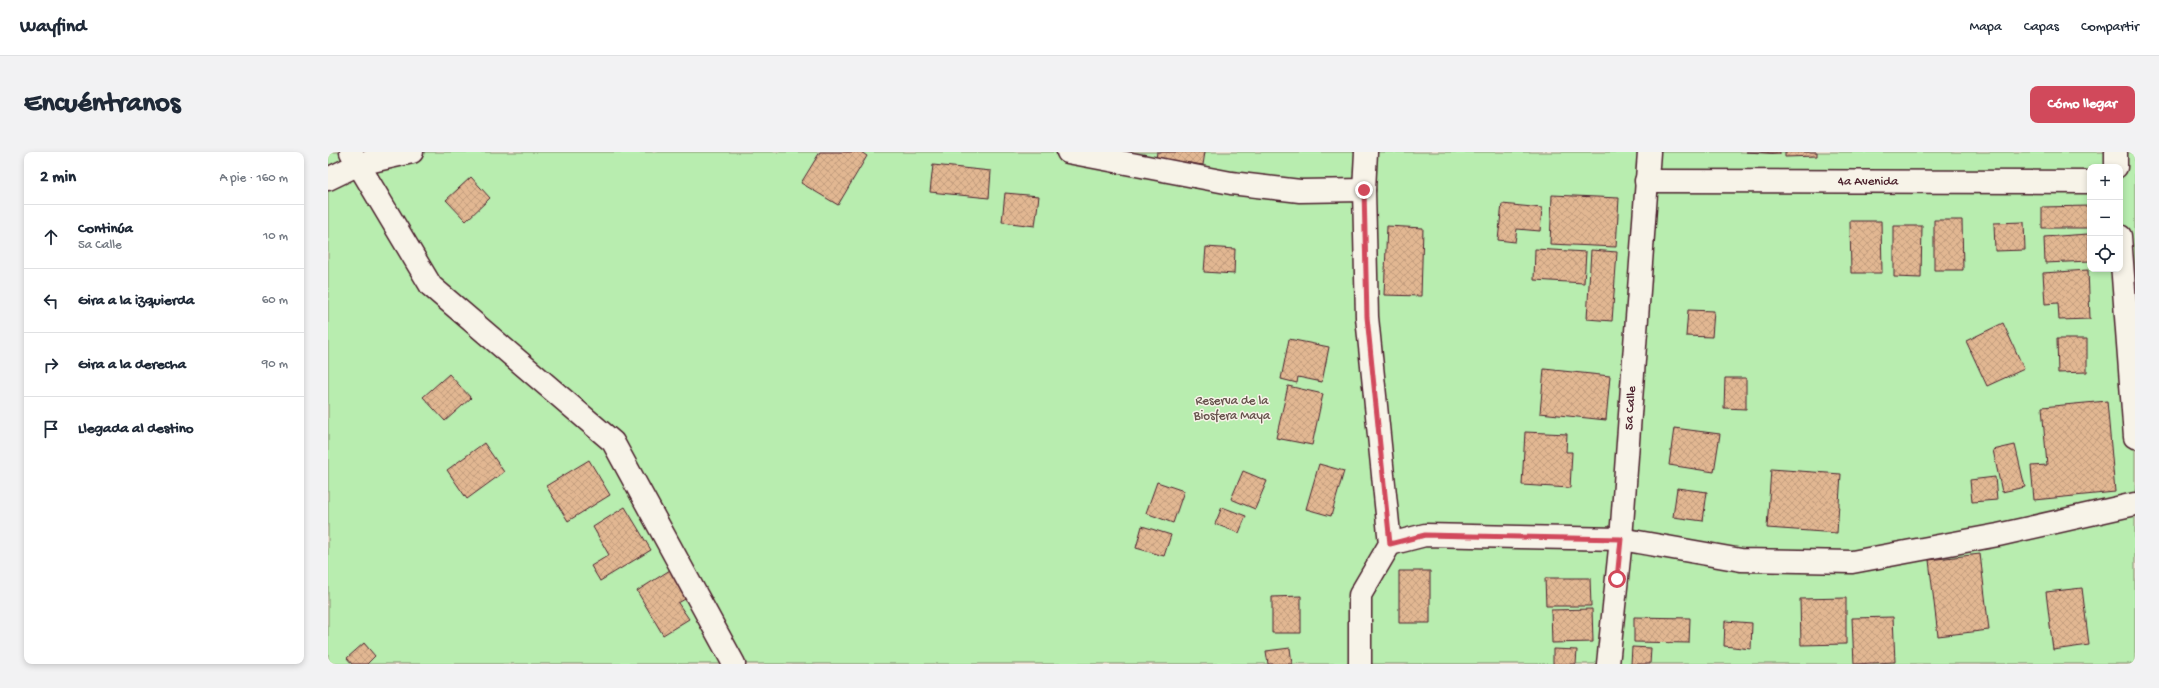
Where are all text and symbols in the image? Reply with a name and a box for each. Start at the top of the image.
text: Wayfind [20,16,86,39]
text: Mapa [1970,19,2002,36]
text: Capas [2024,19,2059,36]
text: Compartir [2081,19,2139,36]
button: Cómo llegar [2030,86,2135,123]
text: Encuéntranos [24,88,180,121]
map controls [2087,164,2123,272]
button: + [2087,164,2123,200]
text: 2 min [40,168,76,188]
text: A pie · 160 m [220,171,288,186]
street label: 4a Avenida [1838,174,1899,189]
route end [1355,181,1373,199]
button: − [2087,200,2123,236]
text: Continúa [78,220,133,238]
icon: ahead [40,226,62,248]
text: 10 m [263,229,288,244]
button: locate [2087,236,2123,272]
text: 5a Calle [78,238,122,253]
icon: left [40,290,62,312]
text: Gira a la izquierda [78,292,194,310]
text: 60 m [262,293,288,308]
icon: right [40,354,62,376]
text: Gira a la derecha [78,356,186,374]
text: 90 m [262,357,288,372]
street label: 5a Calle [1621,385,1640,430]
park label: Reserva de la Biosfera Maya [1193,394,1271,424]
icon: arrive [40,418,62,440]
text: Llegada al destino [78,420,194,438]
route start [1608,570,1626,588]

